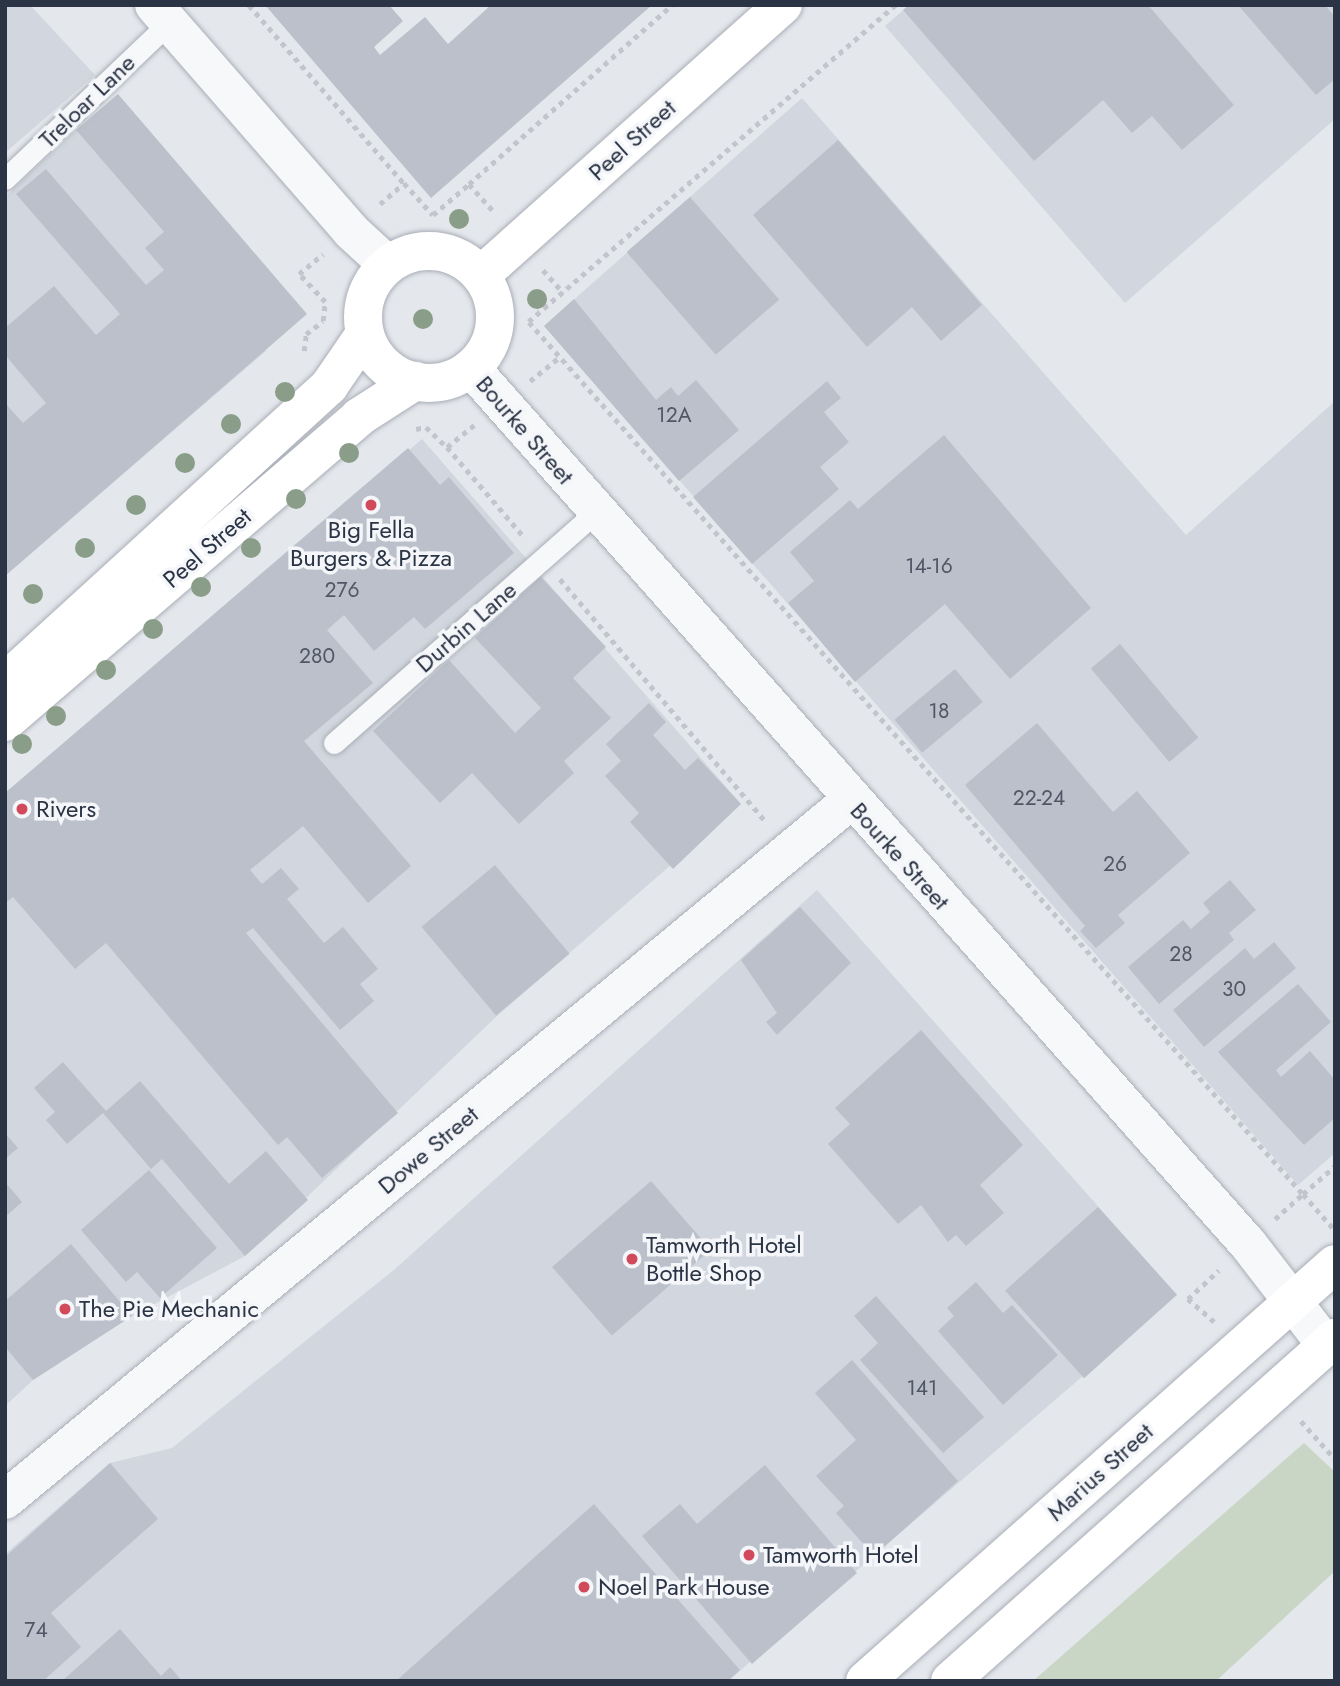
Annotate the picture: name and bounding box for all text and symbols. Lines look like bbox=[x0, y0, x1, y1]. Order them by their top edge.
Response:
street label: Treloar Lane bbox=[33, 48, 141, 154]
street label: Peel Street bbox=[583, 93, 681, 187]
street label: Bourke Street bbox=[470, 370, 580, 490]
house number: 12A bbox=[656, 402, 692, 428]
marker: Big Fella Burgers & Pizza bbox=[363, 497, 379, 513]
street label: Peel Street bbox=[157, 502, 257, 594]
place label: Big Fella Burgers & Pizza bbox=[290, 516, 452, 572]
house number: 14-16 bbox=[905, 553, 953, 579]
street label: Durbin Lane bbox=[410, 575, 522, 679]
house number: 276 bbox=[324, 577, 360, 603]
house number: 280 bbox=[299, 643, 335, 669]
house number: 18 bbox=[929, 698, 949, 724]
house number: 22-24 bbox=[1013, 785, 1065, 811]
place label: Rivers bbox=[36, 795, 96, 823]
street label: Bourke Street bbox=[844, 796, 956, 916]
marker: Rivers bbox=[14, 801, 30, 817]
house number: 26 bbox=[1103, 851, 1127, 877]
house number: 28 bbox=[1169, 941, 1193, 967]
house number: 30 bbox=[1222, 976, 1246, 1002]
street label: Dowe Street bbox=[372, 1100, 484, 1200]
place label: Tamworth Hotel Bottle Shop bbox=[646, 1231, 802, 1287]
marker: Tamworth Hotel Bottle Shop bbox=[624, 1251, 640, 1267]
place label: The Pie Mechanic bbox=[79, 1295, 259, 1323]
marker: The Pie Mechanic bbox=[57, 1301, 73, 1317]
house number: 141 bbox=[906, 1375, 938, 1401]
street label: Marius Street bbox=[1041, 1417, 1159, 1527]
place label: Tamworth Hotel bbox=[763, 1541, 919, 1569]
marker: Tamworth Hotel bbox=[741, 1547, 757, 1563]
place label: Noel Park House bbox=[598, 1573, 770, 1601]
marker: Noel Park House bbox=[576, 1579, 592, 1595]
house number: 74 bbox=[24, 1617, 48, 1643]

